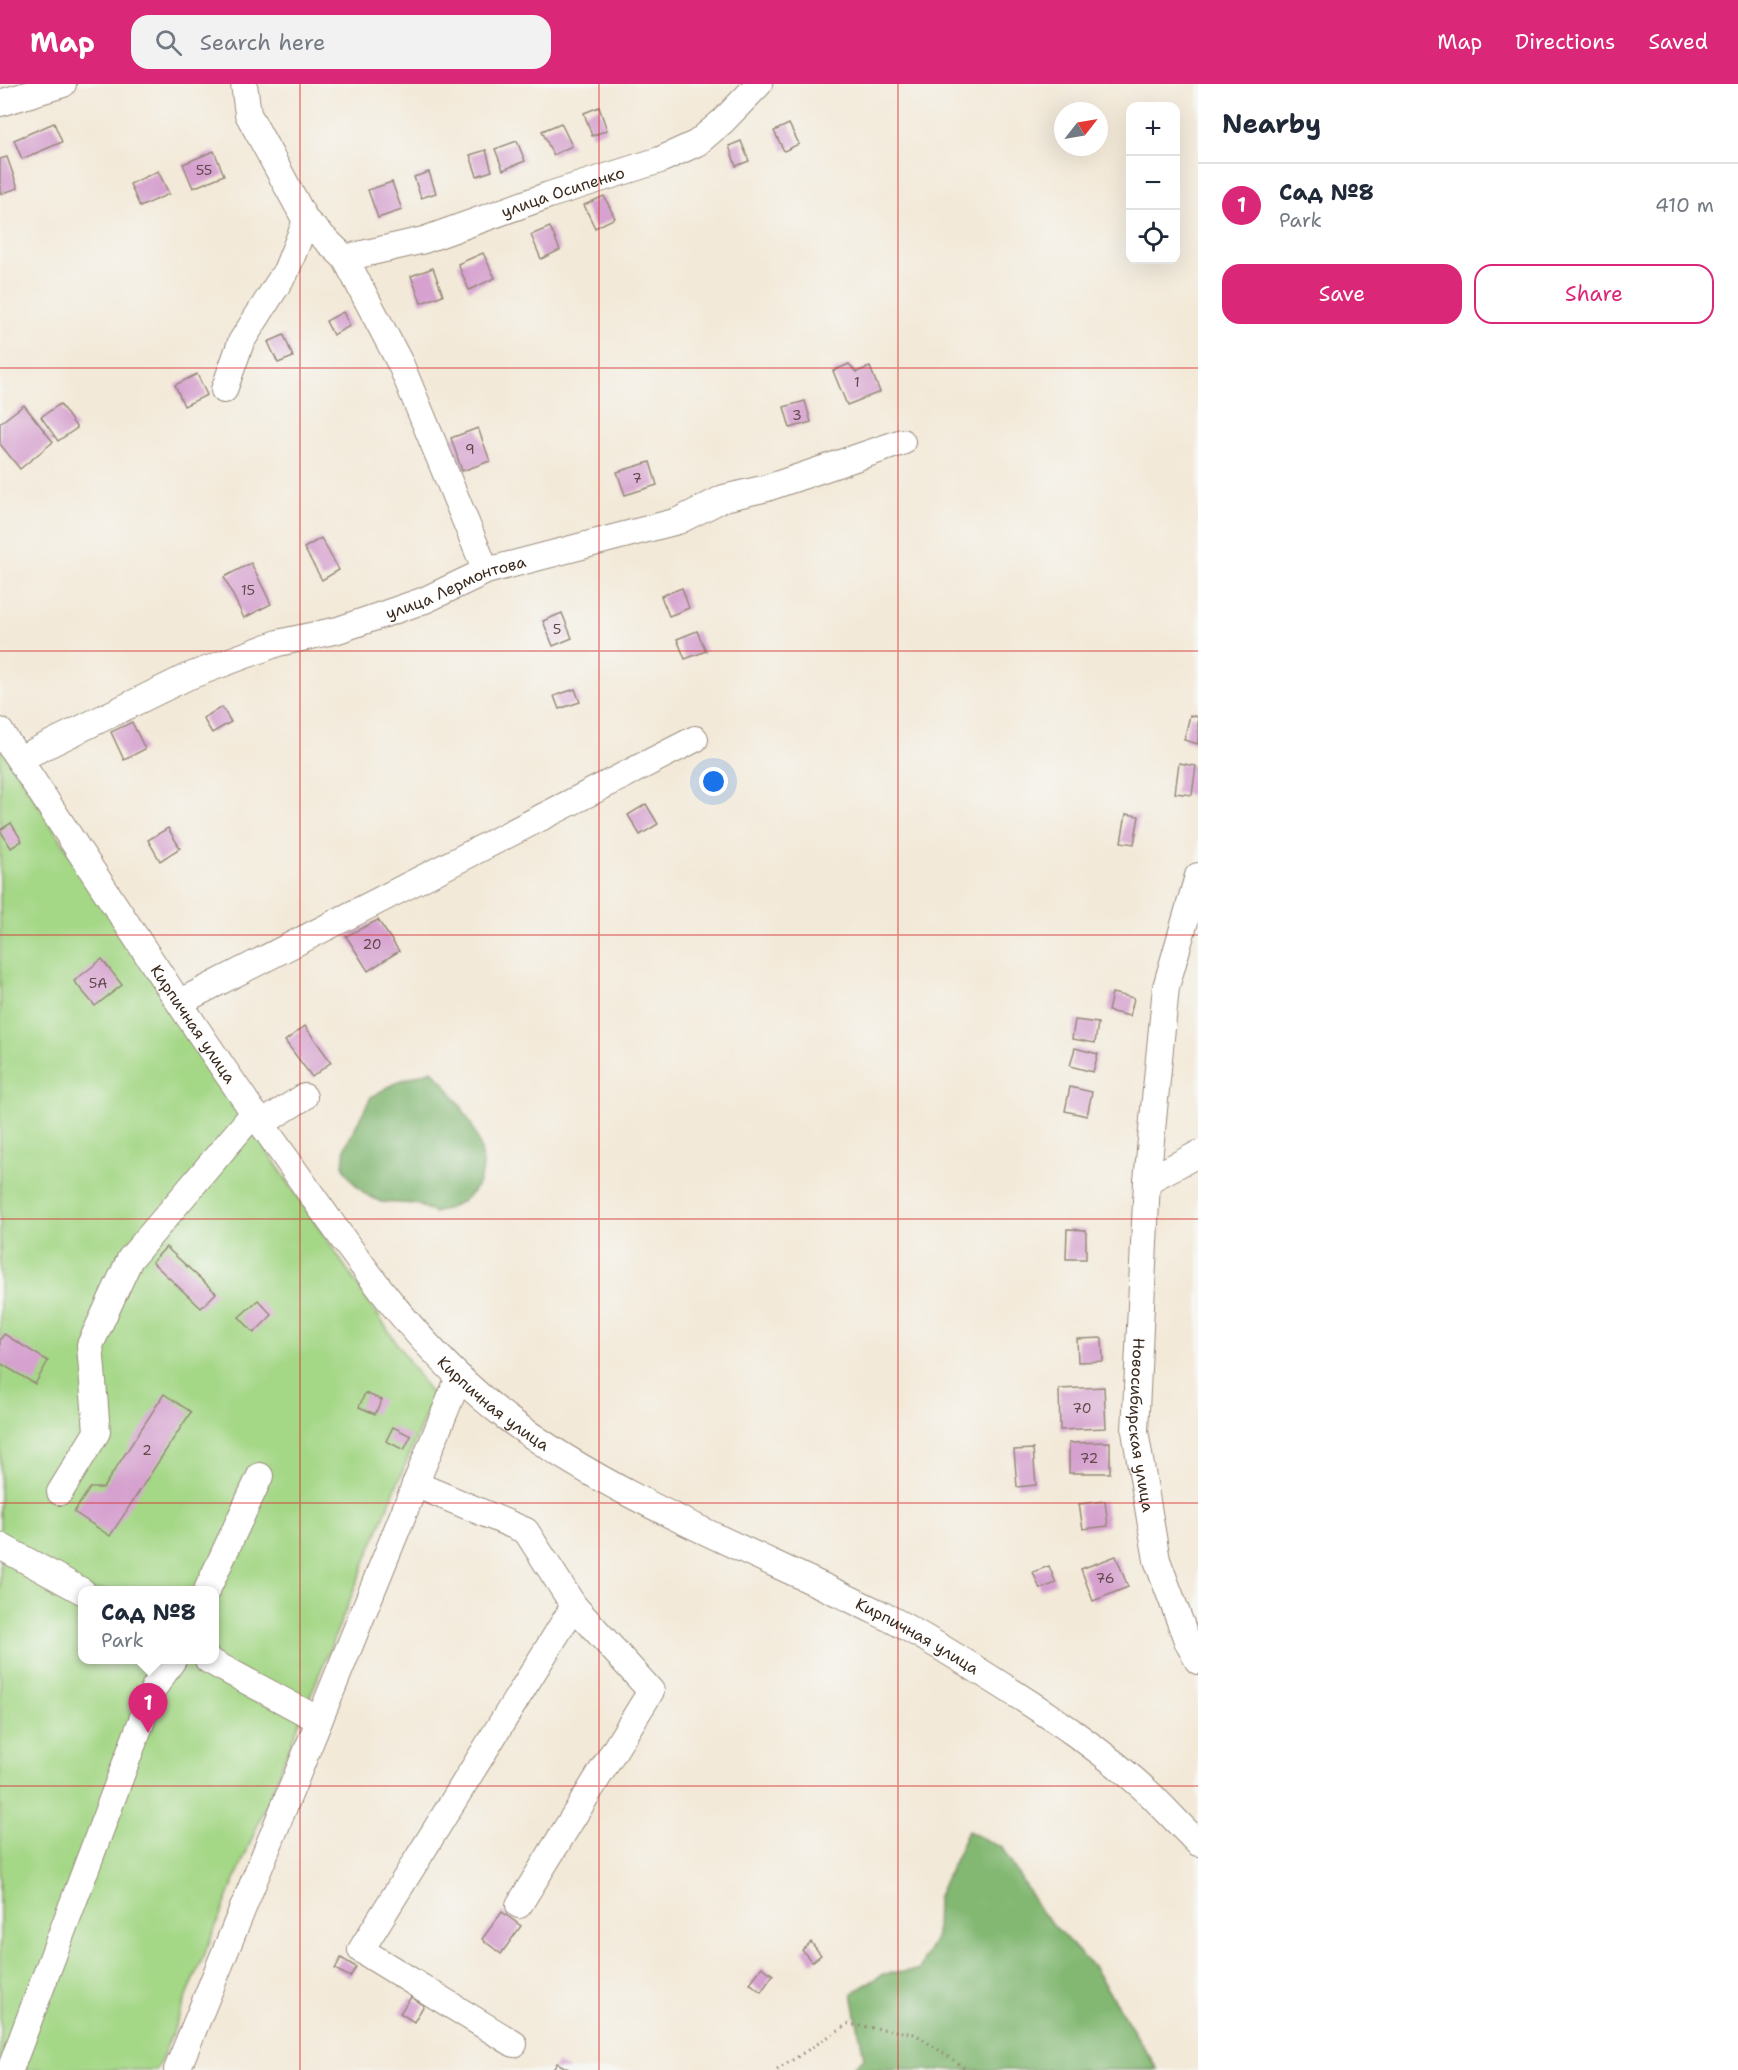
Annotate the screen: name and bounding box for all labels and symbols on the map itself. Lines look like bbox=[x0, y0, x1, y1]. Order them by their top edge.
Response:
north arrow bbox=[1054, 102, 1108, 156]
house number: 55 bbox=[196, 161, 212, 179]
street label: улица Осипенко bbox=[498, 161, 627, 222]
house number: 1 bbox=[854, 373, 860, 391]
house number: 3 bbox=[792, 406, 802, 424]
house number: 9 bbox=[465, 440, 475, 458]
house number: 7 bbox=[632, 469, 642, 487]
street label: улица Лермонтова bbox=[383, 551, 528, 623]
house number: 15 bbox=[241, 581, 255, 599]
house number: 5 bbox=[553, 620, 561, 638]
your location bbox=[699, 767, 728, 796]
house number: 20 bbox=[362, 935, 382, 953]
street label: Кирпичная улица bbox=[146, 960, 241, 1087]
house number: 5А bbox=[89, 974, 107, 992]
street label: Новосибирская улица bbox=[1124, 1337, 1159, 1514]
street label: Кирпичная улица bbox=[433, 1351, 554, 1455]
house number: 70 bbox=[1072, 1399, 1092, 1417]
house number: 2 bbox=[142, 1441, 152, 1459]
house number: 72 bbox=[1080, 1449, 1098, 1467]
house number: 76 bbox=[1095, 1569, 1115, 1587]
street label: Кирпичная улица bbox=[852, 1593, 983, 1679]
pin: 1 bbox=[128, 1684, 168, 1733]

